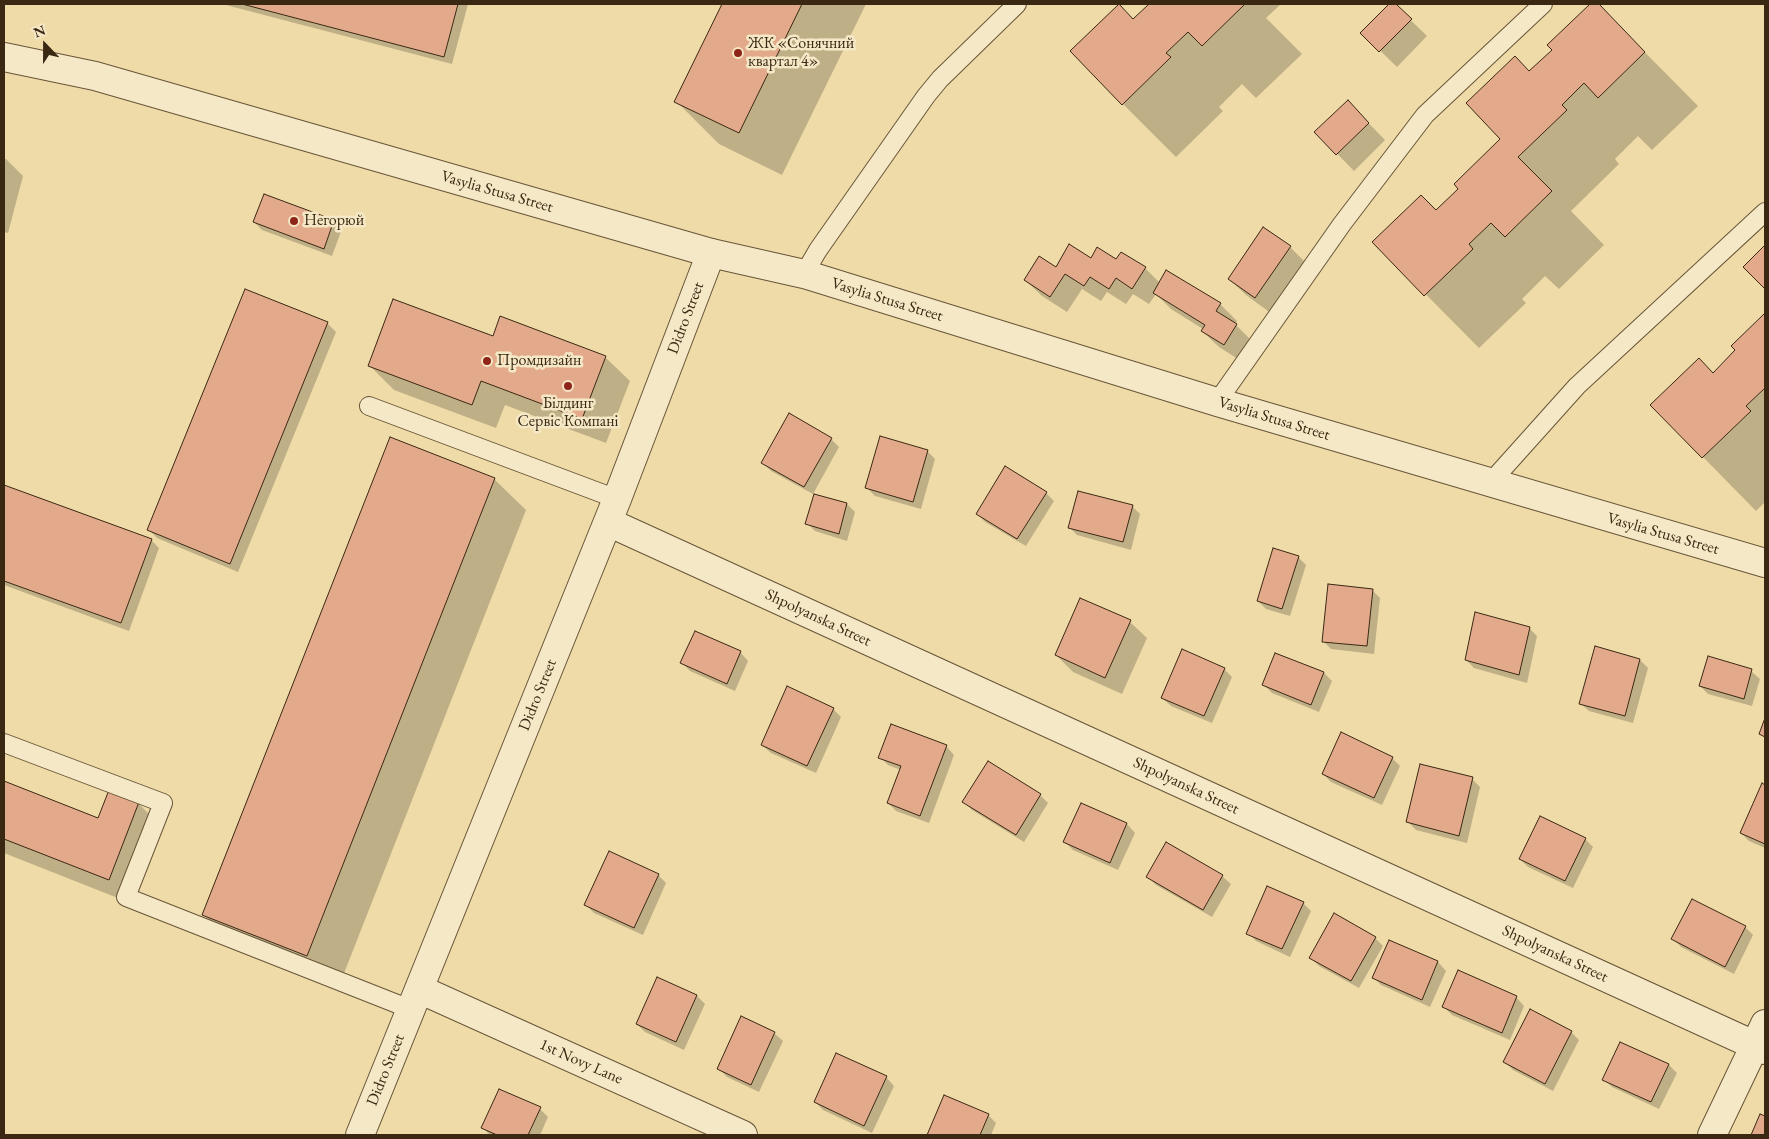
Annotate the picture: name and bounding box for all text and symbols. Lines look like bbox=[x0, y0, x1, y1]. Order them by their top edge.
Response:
north arrow bbox=[20, 20, 70, 70]
text: N bbox=[31, 21, 48, 42]
place label: ЖК «Сонячний квартал 4» bbox=[748, 34, 854, 72]
marker: ЖК «Сонячний квартал 4» bbox=[732, 47, 744, 59]
street label: Vasylia Stusa Street bbox=[439, 167, 555, 217]
place label: Негорюй bbox=[304, 211, 364, 231]
marker: Негорюй bbox=[288, 215, 300, 227]
street label: Vasylia Stusa Street bbox=[829, 274, 945, 326]
street label: Didro Street bbox=[663, 279, 709, 357]
place label: Промдизайн bbox=[497, 351, 581, 371]
marker: Промдизайн bbox=[481, 355, 493, 367]
marker: Білдинг Сервіс Компані bbox=[562, 380, 574, 392]
street label: Vasylia Stusa Street bbox=[1216, 393, 1332, 445]
place label: Білдинг Сервіс Компані bbox=[517, 394, 619, 432]
street label: Vasylia Stusa Street bbox=[1605, 509, 1721, 559]
street label: Shpolyanska Street bbox=[762, 585, 874, 651]
street label: Didro Street bbox=[515, 656, 561, 734]
street label: Shpolyanska Street bbox=[1130, 753, 1242, 819]
street label: Shpolyanska Street bbox=[1499, 921, 1611, 987]
street label: Didro Street bbox=[363, 1031, 409, 1109]
street label: 1st Novy Lane bbox=[536, 1035, 626, 1089]

